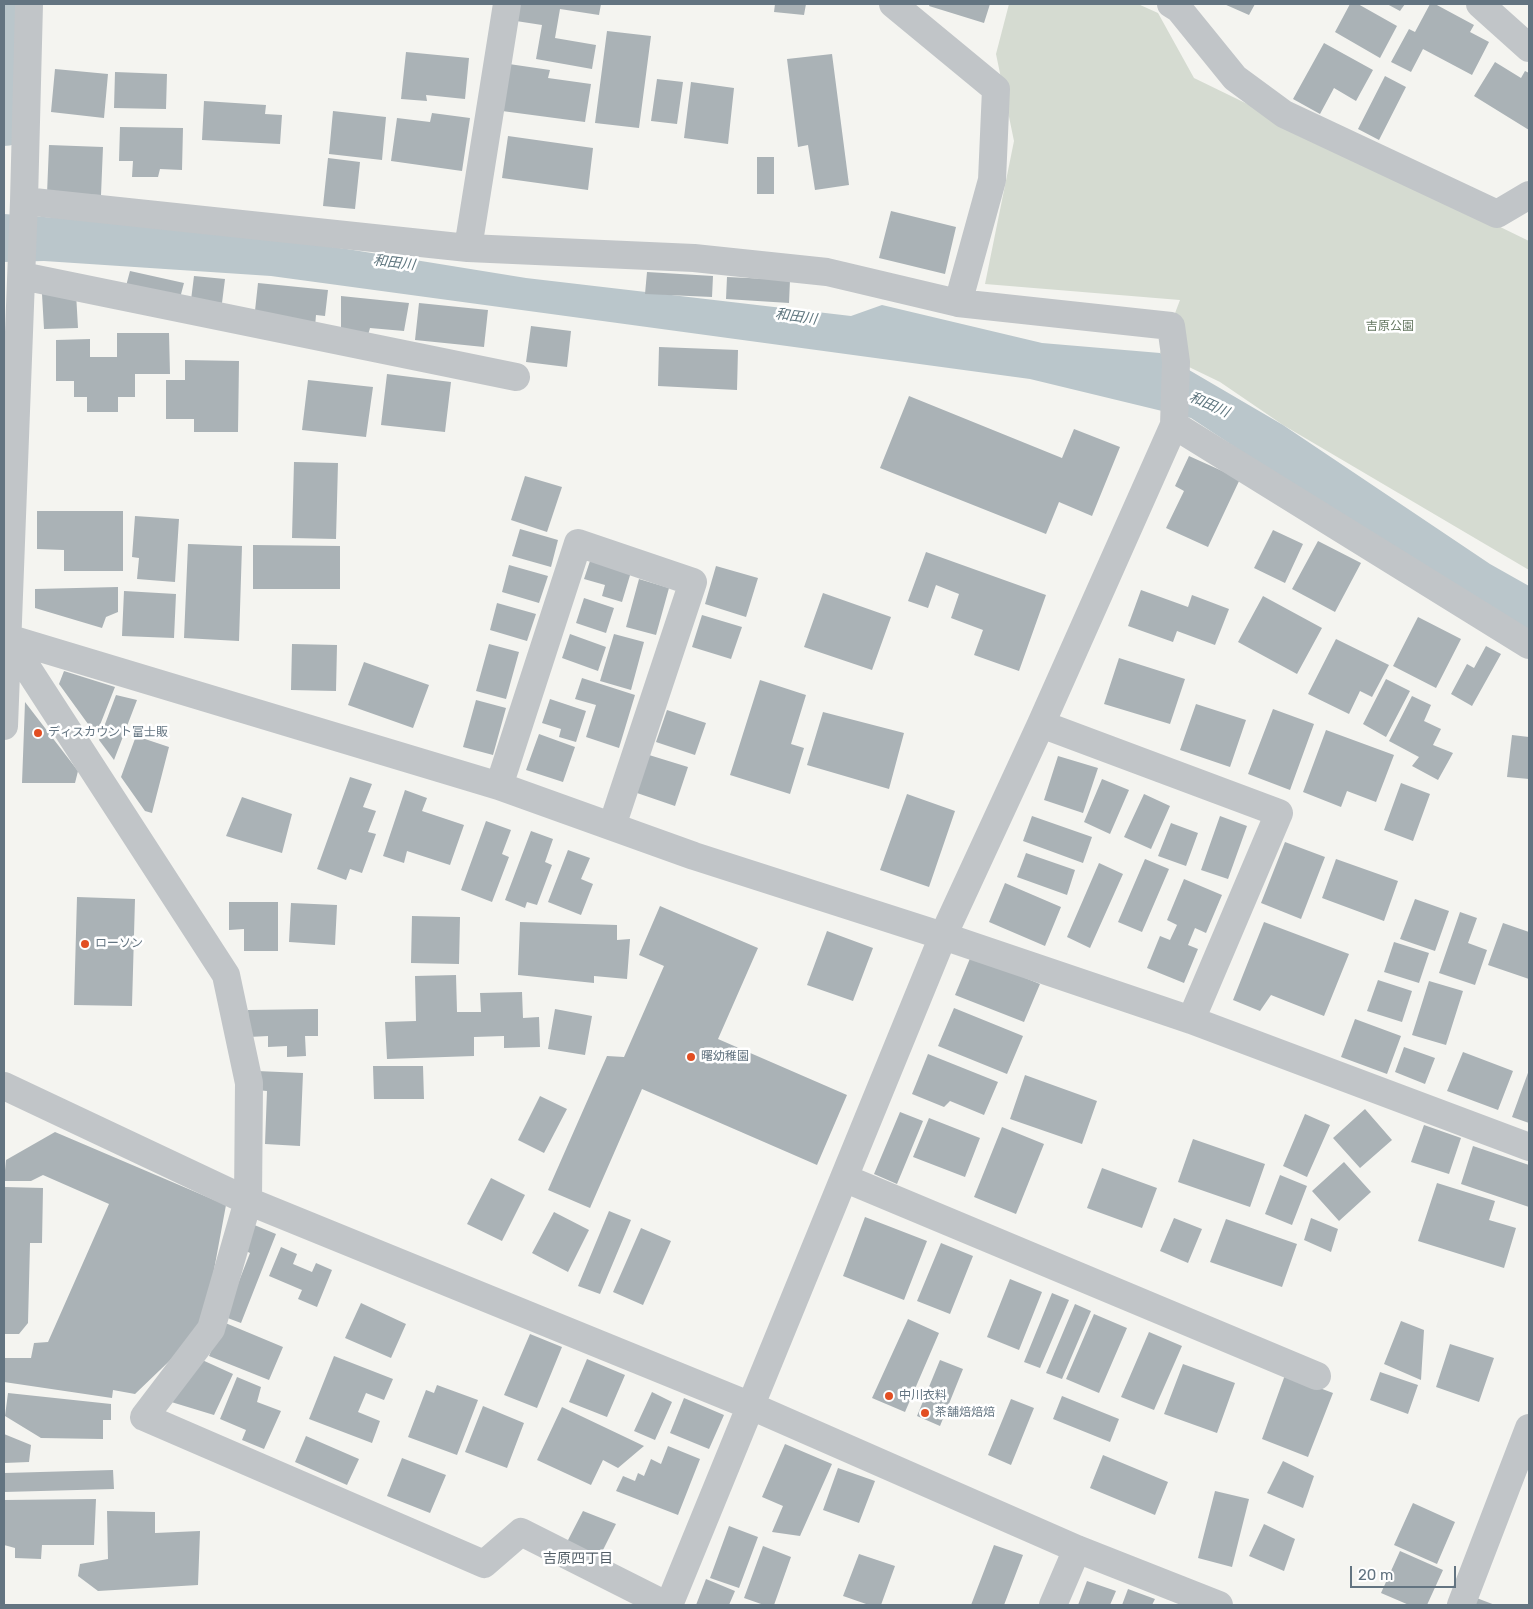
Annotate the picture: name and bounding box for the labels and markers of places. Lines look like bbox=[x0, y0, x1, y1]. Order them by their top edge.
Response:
place label: ディスカウント富士販 bbox=[48, 726, 168, 740]
marker: ディスカウント富士販 bbox=[32, 727, 44, 739]
place label: ローソン bbox=[95, 937, 143, 951]
marker: ローソン bbox=[79, 938, 91, 950]
place label: 曙幼稚園 bbox=[701, 1050, 749, 1064]
marker: 曙幼稚園 bbox=[685, 1051, 697, 1063]
place label: 中川衣料 bbox=[899, 1389, 947, 1403]
marker: 中川衣料 bbox=[883, 1390, 895, 1402]
place label: 茶舗焙焙焙 bbox=[935, 1406, 995, 1420]
marker: 茶舗焙焙焙 bbox=[919, 1407, 931, 1419]

